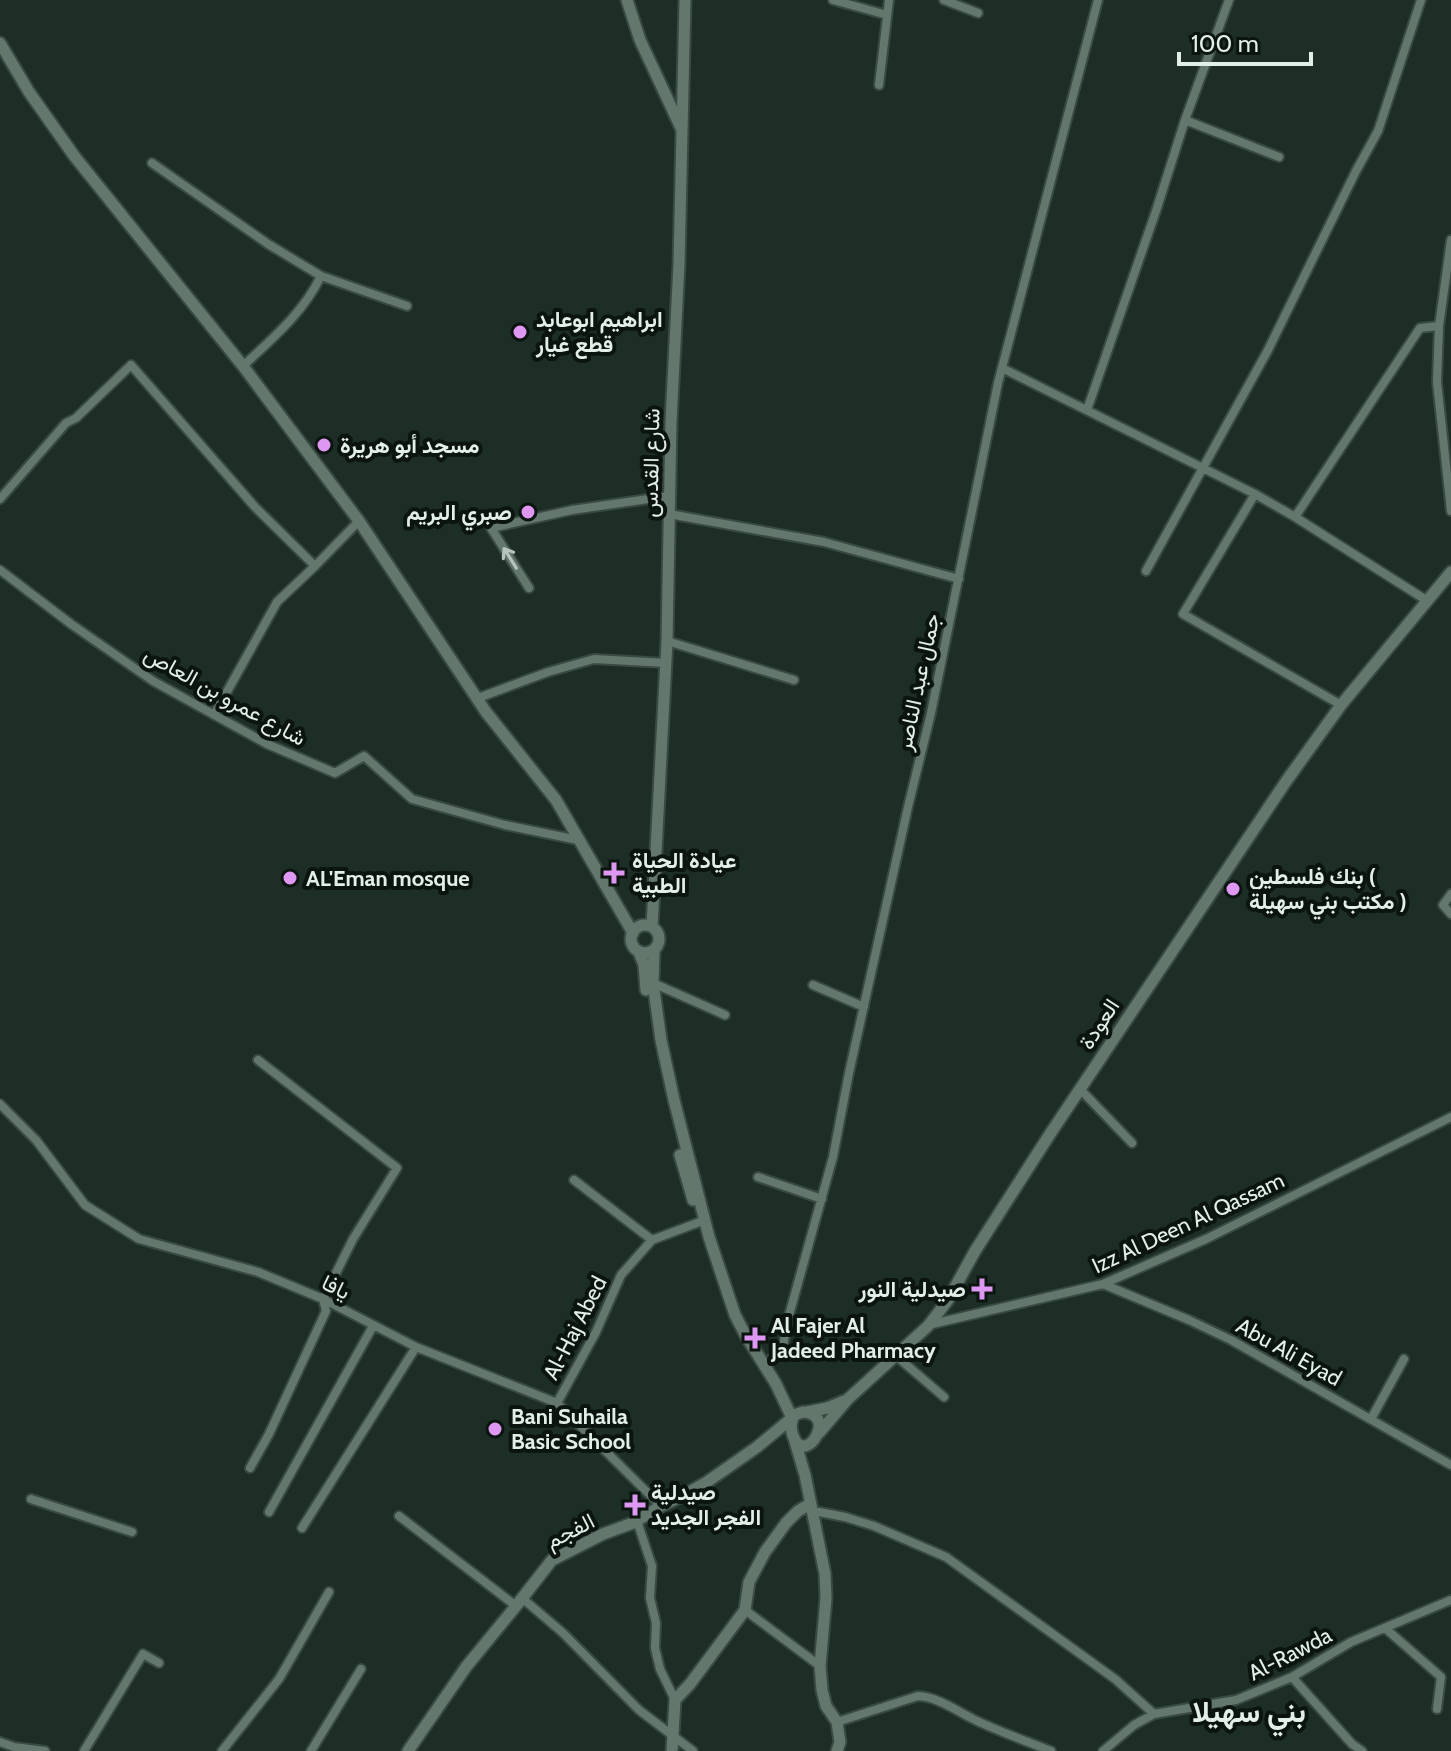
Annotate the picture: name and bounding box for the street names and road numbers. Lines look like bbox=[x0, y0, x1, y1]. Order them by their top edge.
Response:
street label: شارع القدس bbox=[637, 408, 666, 518]
street label: جمال عبد الناصر bbox=[890, 611, 946, 754]
street label: شارع عمرو بن العاص bbox=[139, 640, 311, 752]
street label: العودة bbox=[1073, 994, 1125, 1054]
street label: Izz Al Deen Al Qassam bbox=[1088, 1167, 1288, 1279]
street label: يافا bbox=[317, 1269, 355, 1305]
street label: Al-Haj Abed bbox=[537, 1272, 613, 1384]
street label: Abu Ali Eyad bbox=[1232, 1312, 1346, 1392]
street label: الفجم bbox=[541, 1507, 599, 1556]
street label: Al-Rawda bbox=[1244, 1621, 1337, 1686]

